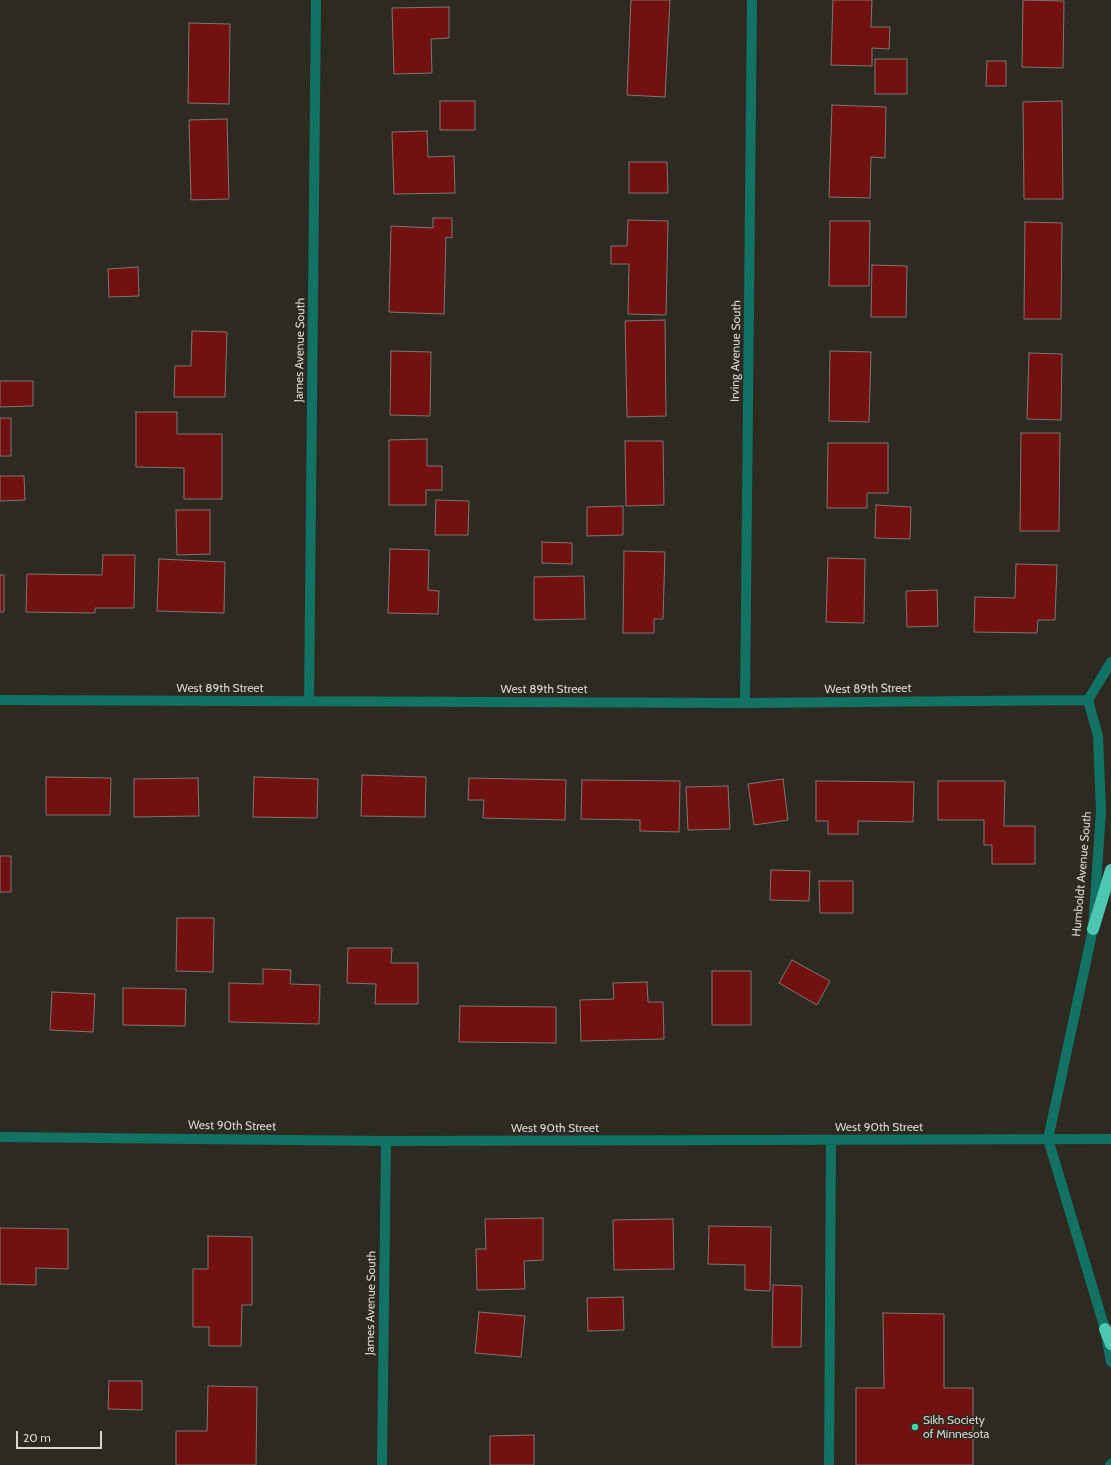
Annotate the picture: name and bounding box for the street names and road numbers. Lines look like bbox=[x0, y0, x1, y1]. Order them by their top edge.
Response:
street label: James Avenue South bbox=[292, 298, 308, 402]
street label: Irving Avenue South bbox=[728, 300, 744, 402]
street label: West 89th Street bbox=[177, 681, 263, 695]
street label: West 89th Street bbox=[824, 681, 912, 697]
street label: West 89th Street bbox=[501, 682, 587, 696]
street label: Humboldt Avenue South bbox=[1069, 811, 1095, 937]
street label: West 90th Street bbox=[188, 1118, 276, 1134]
street label: West 90th Street bbox=[835, 1120, 923, 1134]
street label: West 90th Street bbox=[511, 1121, 599, 1135]
street label: James Avenue South bbox=[363, 1251, 379, 1355]

